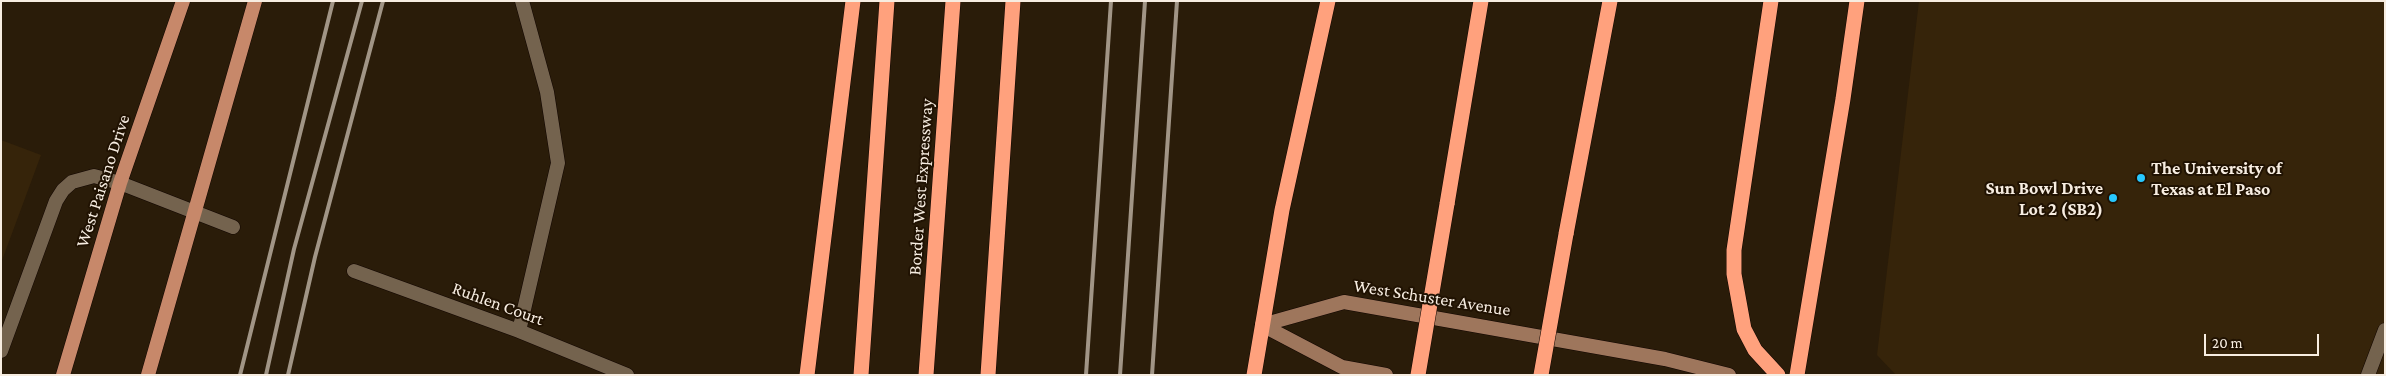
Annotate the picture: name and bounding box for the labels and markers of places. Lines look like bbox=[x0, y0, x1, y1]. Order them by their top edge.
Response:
place label: The University of Texas at El Paso bbox=[2151, 157, 2282, 200]
marker: The University of Texas at El Paso bbox=[2135, 172, 2147, 184]
place label: Sun Bowl Drive Lot 2 (SB2) bbox=[1985, 177, 2103, 220]
marker: Sun Bowl Drive Lot 2 (SB2) bbox=[2107, 192, 2119, 204]

